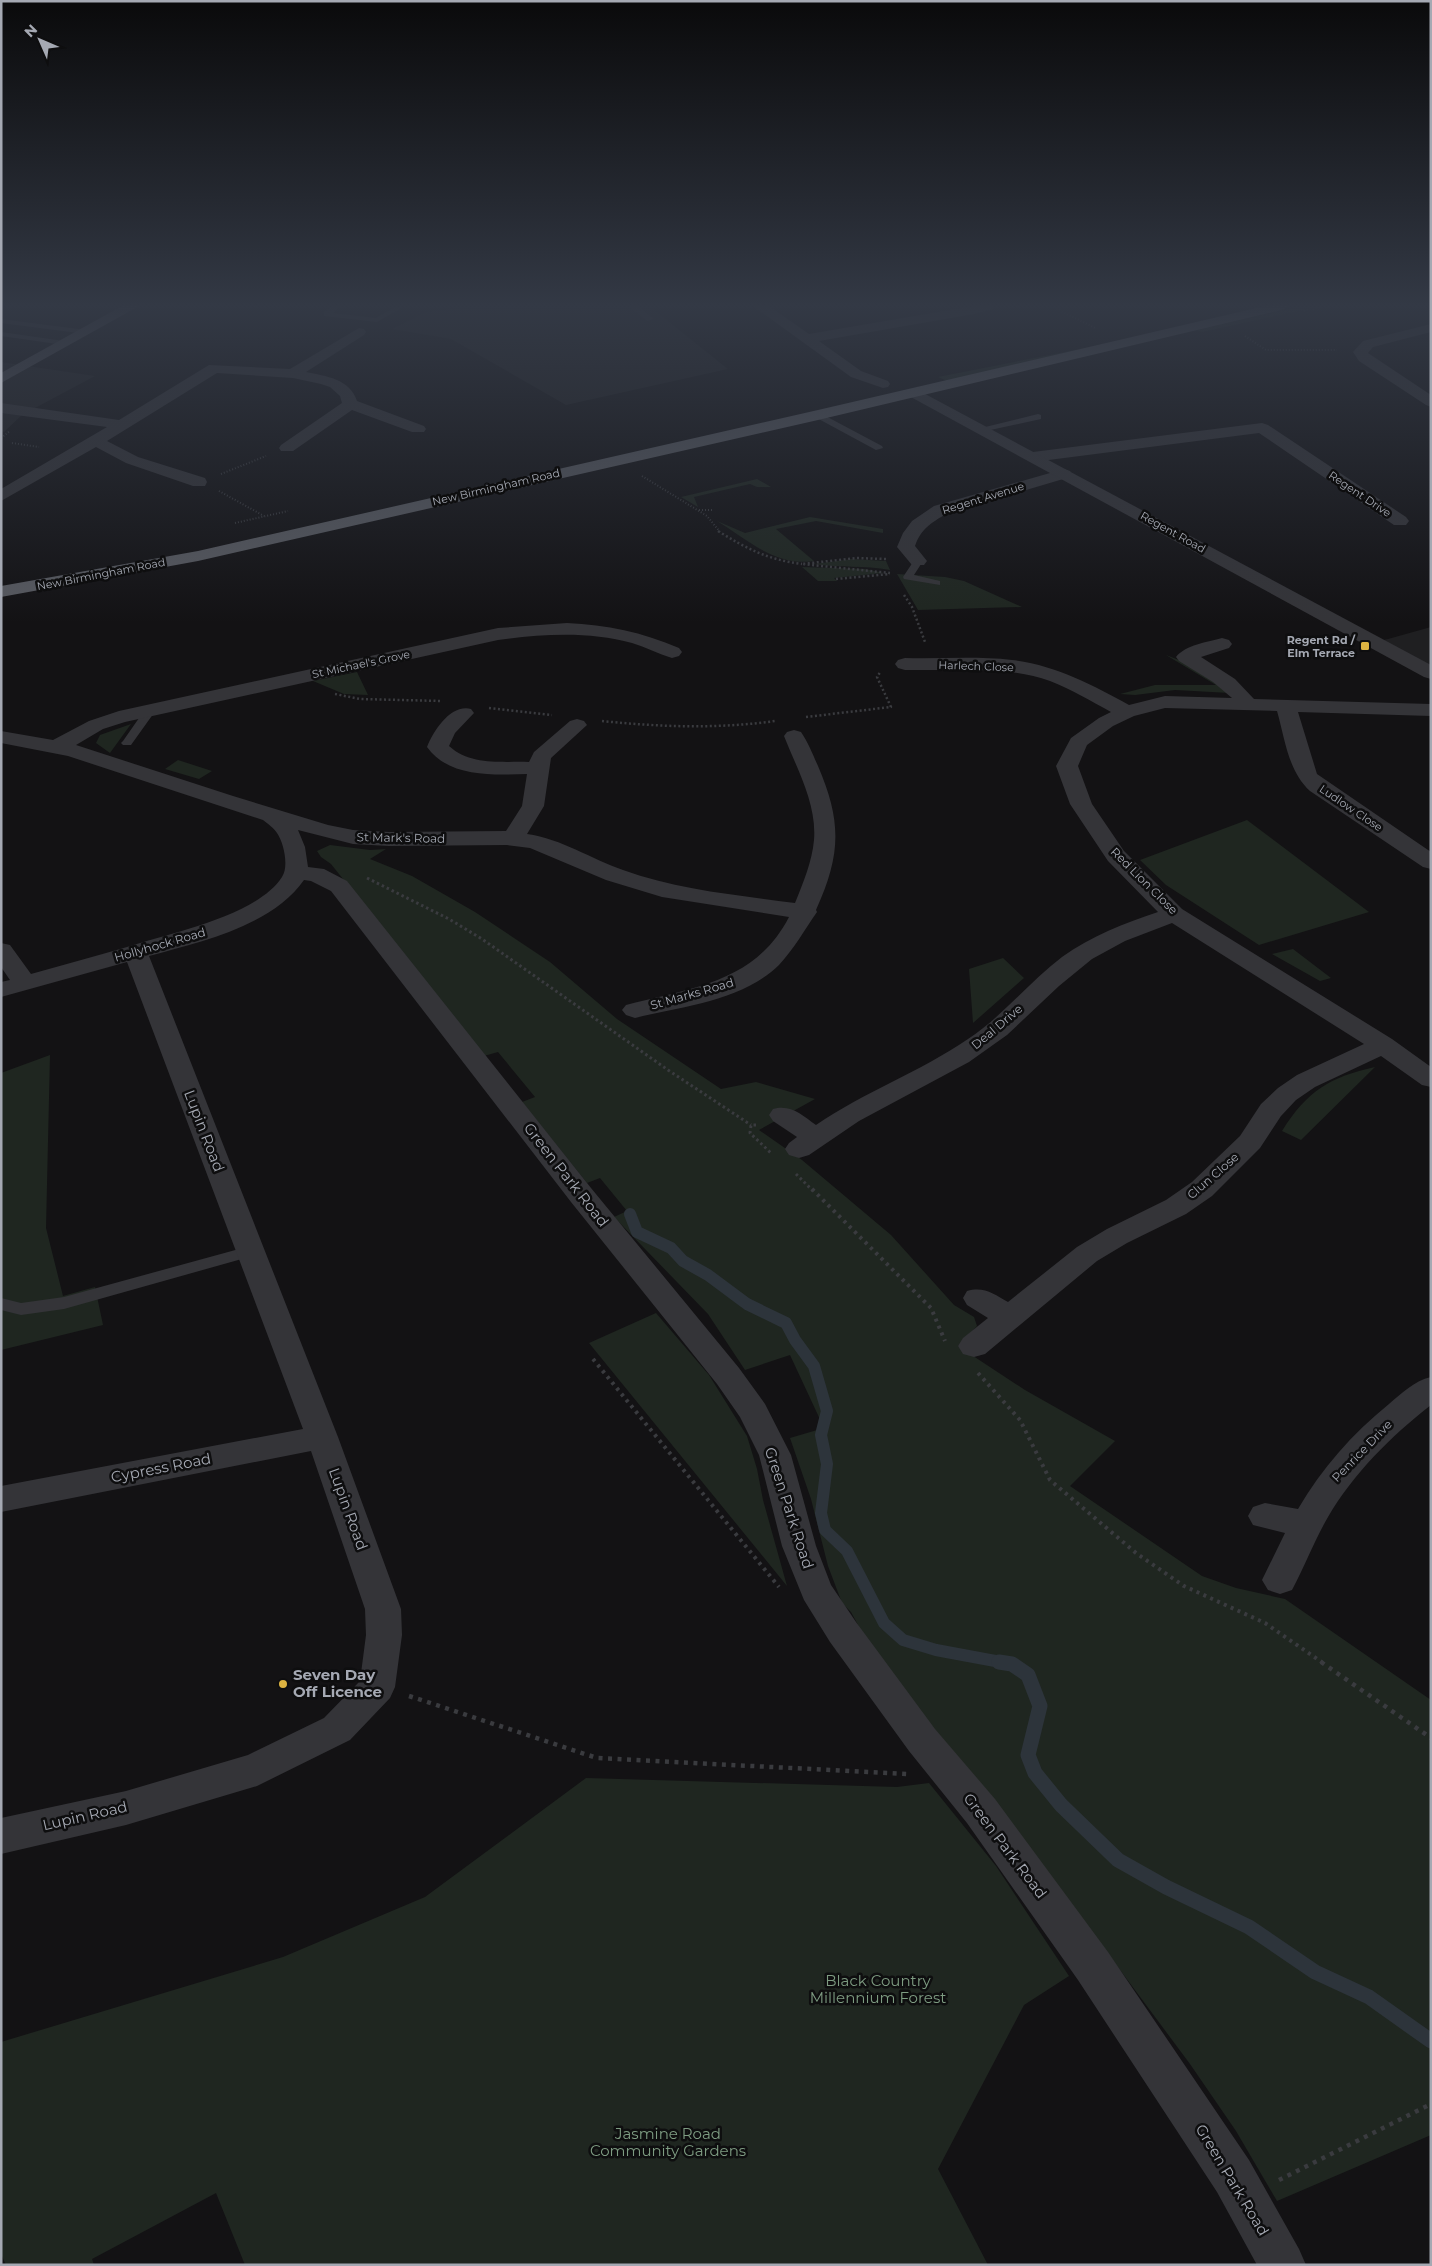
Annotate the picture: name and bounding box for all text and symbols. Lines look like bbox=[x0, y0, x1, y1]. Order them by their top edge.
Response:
north arrow bbox=[15, 15, 65, 65]
text: N bbox=[20, 20, 41, 41]
street label: New Birmingham Road bbox=[431, 466, 561, 508]
street label: Regent Drive bbox=[1326, 468, 1394, 520]
street label: Regent Avenue bbox=[940, 479, 1026, 517]
street label: Regent Road bbox=[1138, 508, 1208, 556]
street label: New Birmingham Road bbox=[36, 555, 166, 593]
place label: Regent Rd / Elm Terrace bbox=[1287, 633, 1356, 660]
marker: Regent Rd / Elm Terrace bbox=[1359, 640, 1371, 652]
street label: St Michael's Grove bbox=[311, 647, 412, 681]
street label: Harlech Close bbox=[938, 658, 1014, 674]
street label: Ludlow Close bbox=[1317, 782, 1386, 834]
street label: St Mark's Road bbox=[357, 829, 445, 846]
street label: Red Lion Close bbox=[1108, 844, 1181, 917]
street label: Hollyhock Road bbox=[113, 924, 207, 965]
street label: St Marks Road bbox=[648, 974, 735, 1013]
street label: Deal Drive bbox=[968, 1001, 1025, 1052]
street label: Lupin Road bbox=[180, 1087, 229, 1175]
street label: Green Park Road bbox=[520, 1119, 613, 1231]
street label: Clun Close bbox=[1184, 1149, 1242, 1202]
street label: Penrice Drive bbox=[1328, 1417, 1395, 1485]
street label: Green Park Road bbox=[761, 1445, 818, 1571]
street label: Cypress Road bbox=[109, 1448, 213, 1487]
street label: Lupin Road bbox=[325, 1465, 372, 1553]
place label: Seven Day Off Licence bbox=[293, 1665, 382, 1701]
marker: Seven Day Off Licence bbox=[277, 1678, 289, 1690]
street label: Green Park Road bbox=[960, 1789, 1051, 1902]
street label: Lupin Road bbox=[41, 1797, 129, 1834]
park label: Black Country Millennium Forest bbox=[810, 1971, 946, 2007]
street label: Green Park Road bbox=[1192, 2120, 1273, 2239]
park label: Jasmine Road Community Gardens bbox=[590, 2124, 746, 2160]

